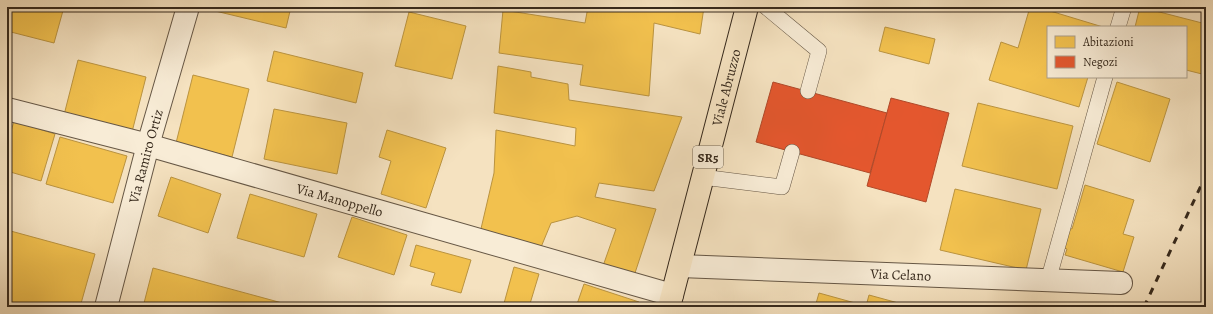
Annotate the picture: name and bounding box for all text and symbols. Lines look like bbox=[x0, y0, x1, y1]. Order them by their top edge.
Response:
legend bbox=[1047, 26, 1187, 78]
text: Abitazioni bbox=[1082, 34, 1134, 50]
street label: Viale Abruzzo bbox=[707, 47, 745, 129]
text: Negozi bbox=[1083, 54, 1118, 70]
street label: Via Ramiro Ortiz bbox=[124, 107, 167, 206]
road number: SR5 bbox=[693, 146, 723, 168]
street label: Via Manoppello bbox=[293, 178, 385, 221]
street label: Via Celano bbox=[869, 264, 932, 285]

